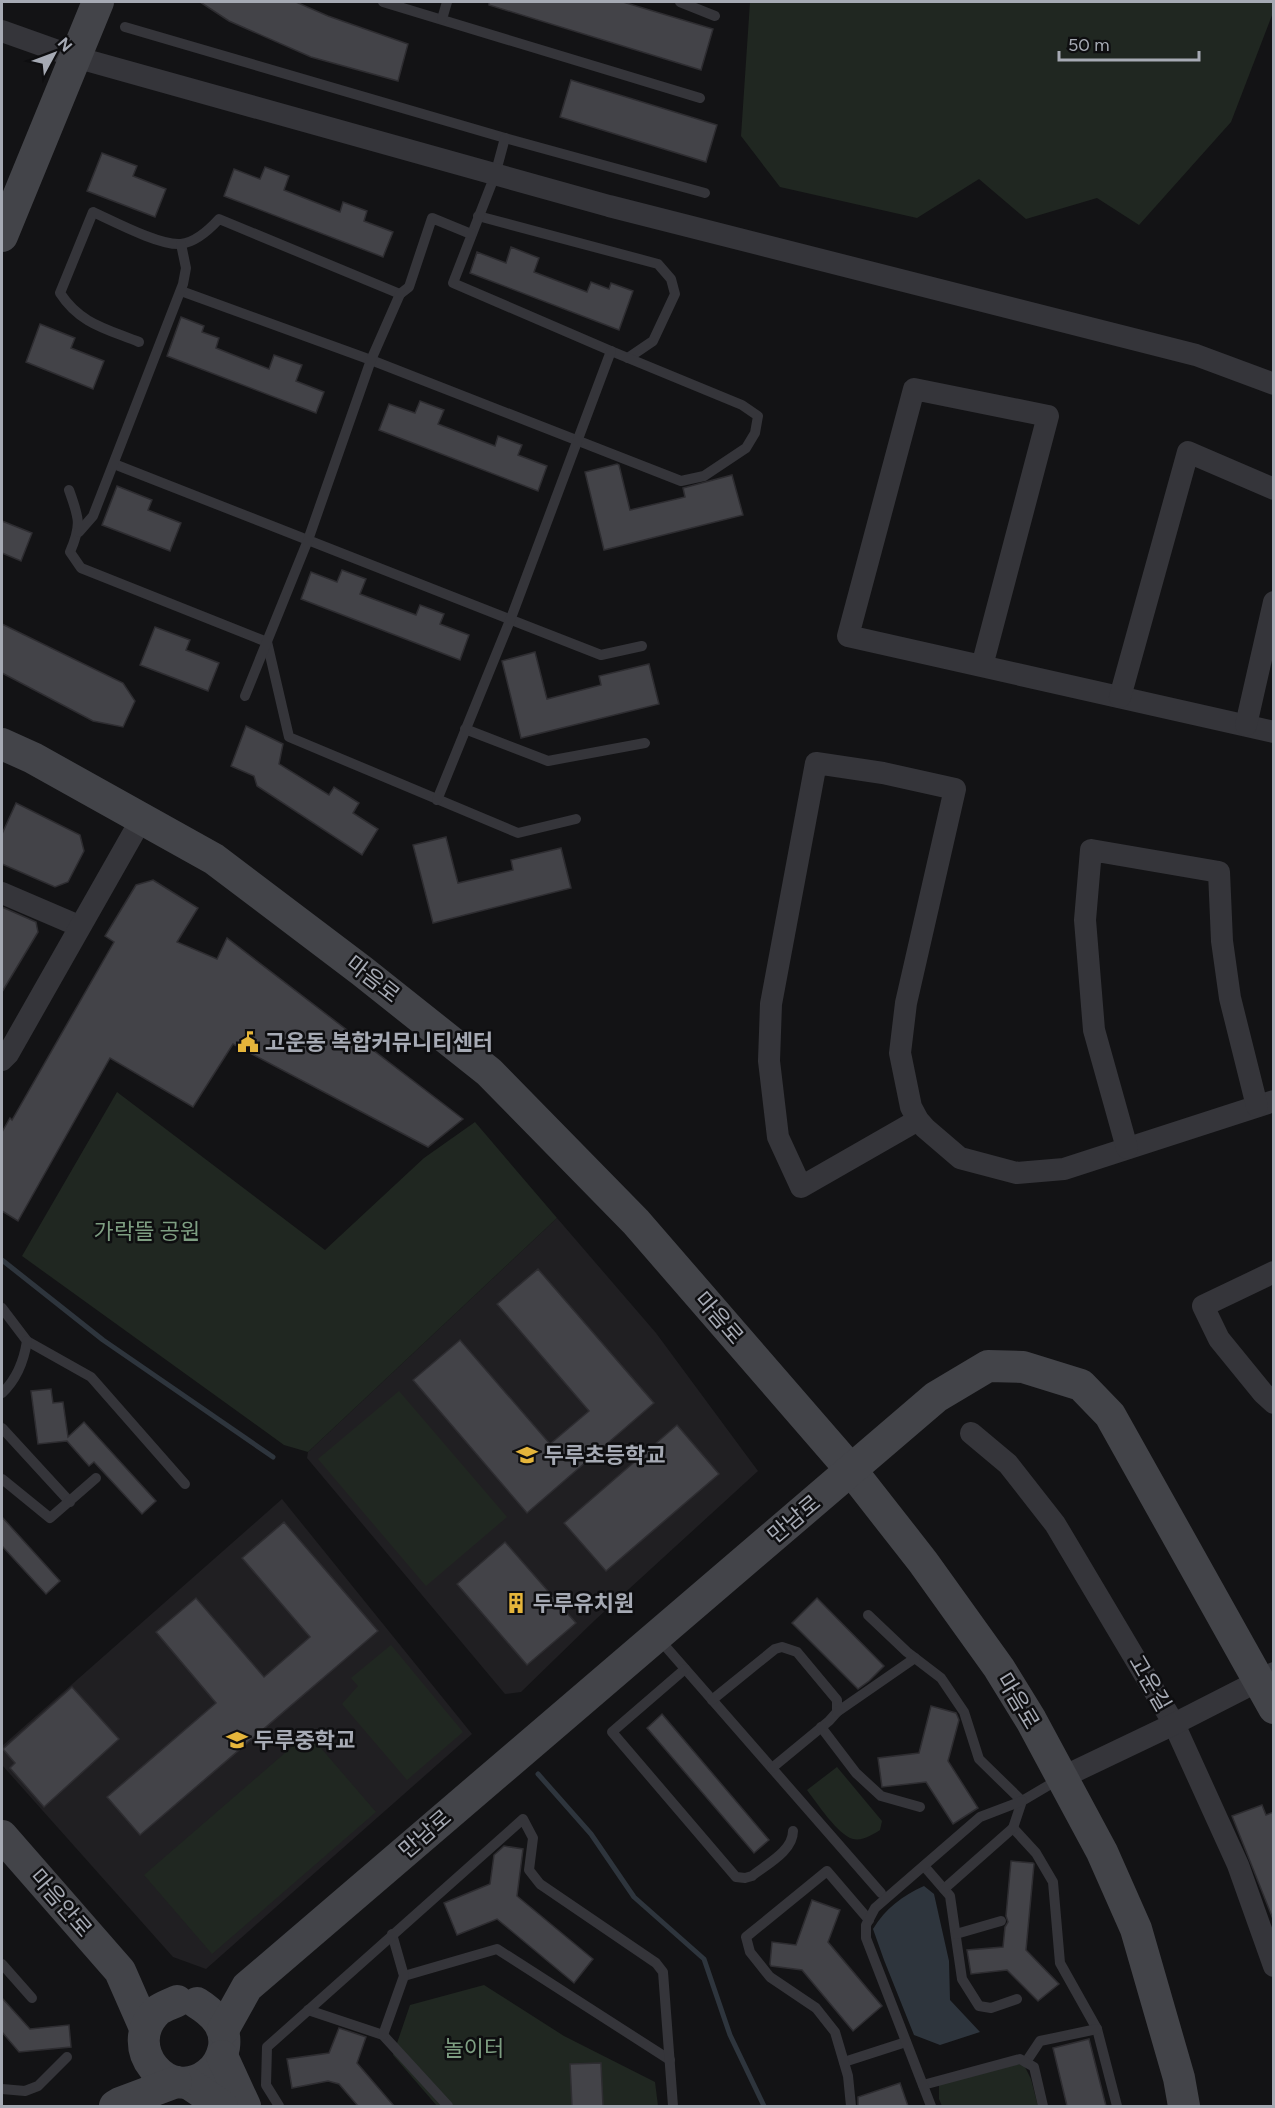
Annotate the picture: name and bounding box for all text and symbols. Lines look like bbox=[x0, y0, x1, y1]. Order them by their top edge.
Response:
north arrow bbox=[24, 24, 84, 84]
scale bar bbox=[1059, 24, 1198, 62]
text: N bbox=[54, 34, 76, 55]
text: 50 m bbox=[1068, 34, 1110, 56]
street label: 마음로 bbox=[341, 950, 405, 1008]
place label: 고운동 복합커뮤니티센터 bbox=[265, 1029, 493, 1056]
public building icon: 고운동 복합커뮤니티센터 bbox=[236, 1030, 260, 1054]
park label: 가락뜰 공원 bbox=[94, 1218, 200, 1245]
street label: 마음로 bbox=[689, 1286, 749, 1350]
place label: 두루초등학교 bbox=[544, 1442, 665, 1469]
school or university icon: 두루초등학교 bbox=[515, 1443, 539, 1467]
street label: 만남로 bbox=[762, 1489, 826, 1549]
place label: 두루유치원 bbox=[533, 1590, 634, 1617]
building icon: 두루유치원 bbox=[504, 1591, 528, 1615]
street label: 고운길 bbox=[1123, 1650, 1177, 1716]
street label: 마음로 bbox=[991, 1668, 1045, 1734]
place label: 두루중학교 bbox=[254, 1727, 355, 1754]
school or university icon: 두루중학교 bbox=[225, 1728, 249, 1752]
street label: 만남로 bbox=[393, 1804, 457, 1864]
street label: 마음안로 bbox=[24, 1864, 98, 1942]
park label: 놀이터 bbox=[444, 2035, 504, 2062]

